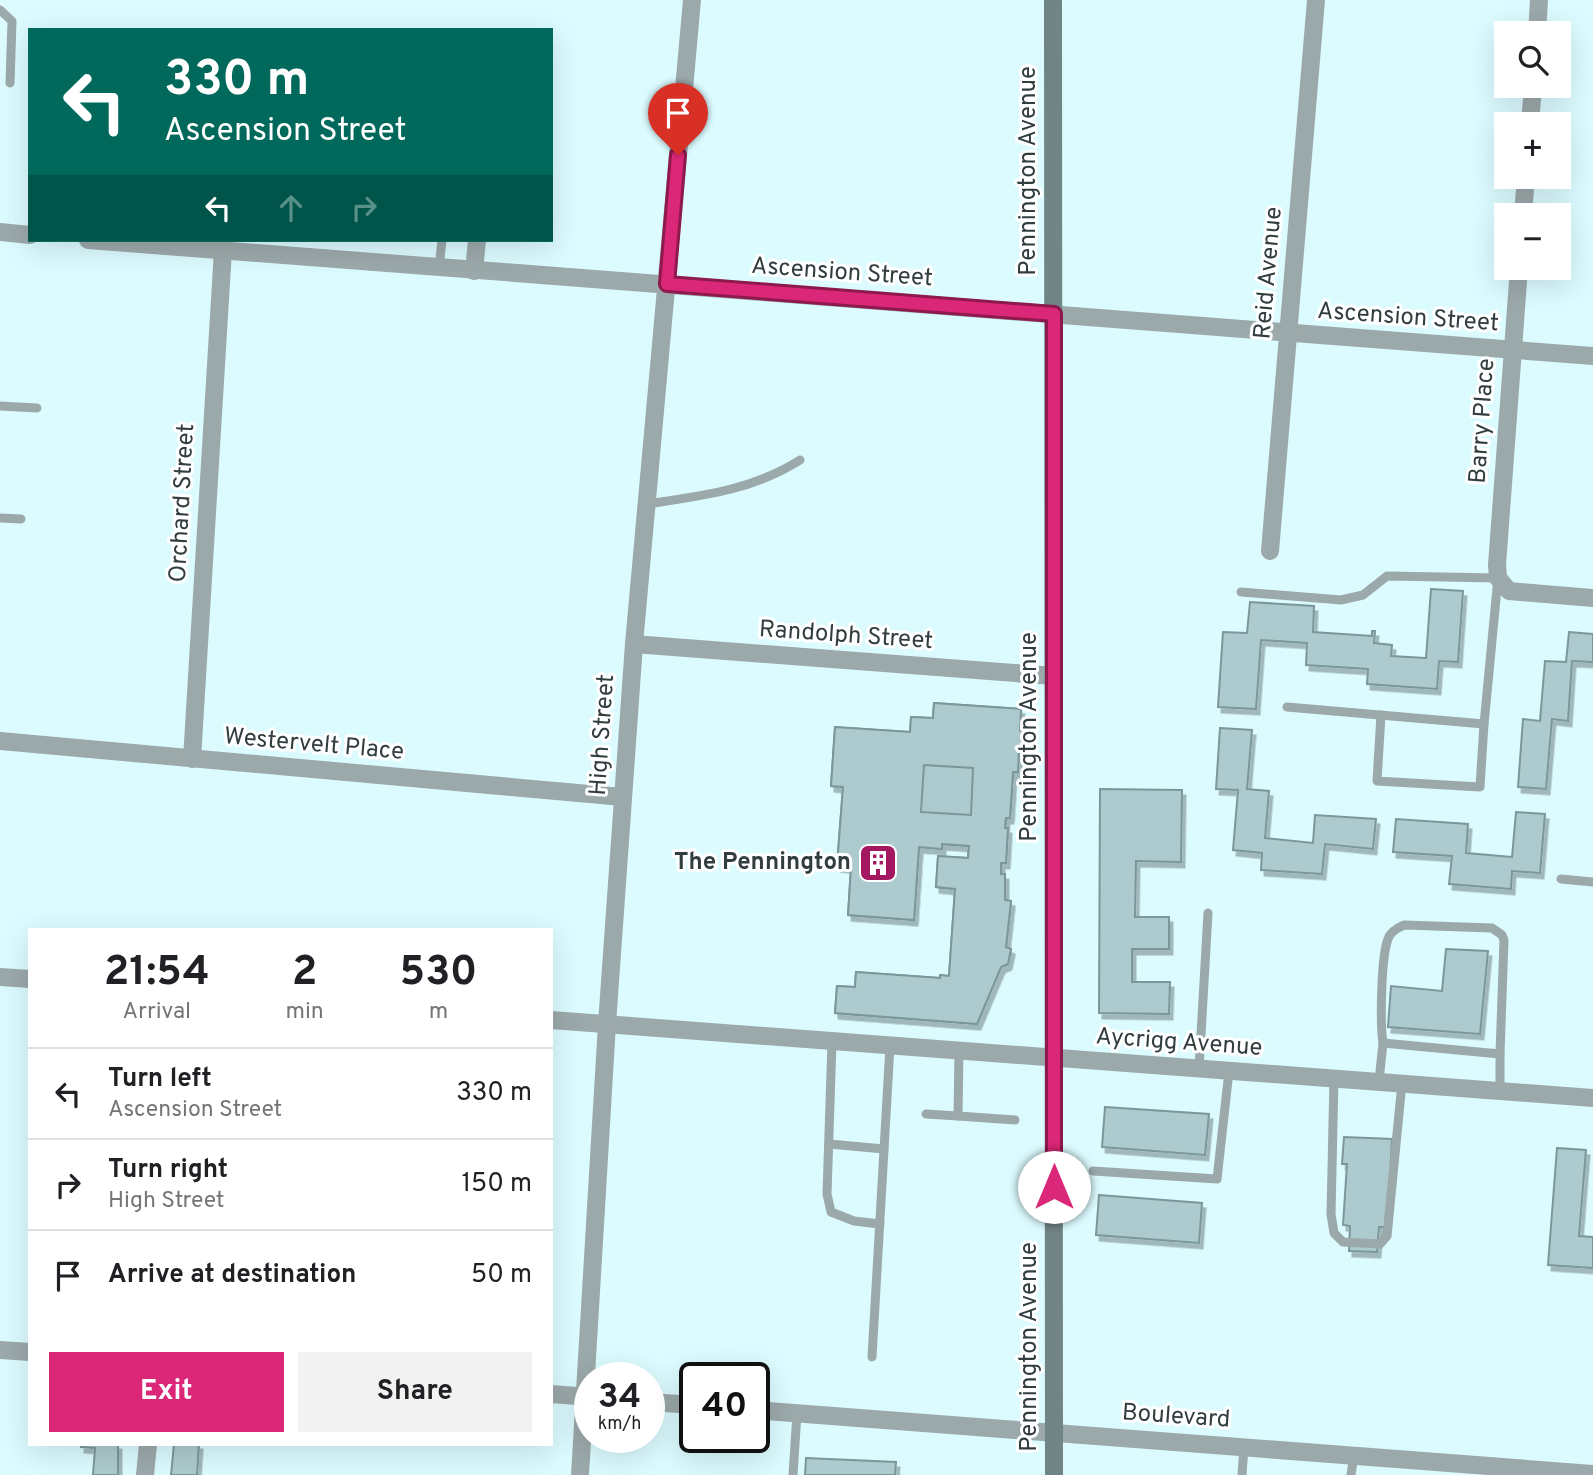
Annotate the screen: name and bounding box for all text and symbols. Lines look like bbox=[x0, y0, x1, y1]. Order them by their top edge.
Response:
map controls bbox=[1494, 21, 1571, 280]
button: search bbox=[1494, 21, 1571, 98]
text: 330 m bbox=[164, 51, 309, 113]
icon: left bbox=[49, 56, 140, 147]
street label: Pennington Avenue bbox=[1014, 66, 1044, 276]
pin bbox=[648, 83, 708, 155]
icon: arrive bbox=[659, 94, 697, 132]
text: Ascension Street bbox=[164, 112, 407, 152]
button: + bbox=[1494, 112, 1571, 189]
icon: left bbox=[199, 189, 237, 227]
icon: ahead bbox=[272, 189, 310, 227]
icon: right bbox=[345, 189, 383, 227]
button: − bbox=[1494, 203, 1571, 280]
street label: Reid Avenue bbox=[1248, 206, 1290, 340]
street label: Ascension Street bbox=[750, 252, 934, 294]
street label: Ascension Street bbox=[1316, 297, 1500, 339]
street label: Barry Place bbox=[1464, 357, 1502, 485]
street label: Orchard Street bbox=[164, 423, 202, 583]
street label: Randolph Street bbox=[758, 615, 934, 657]
street label: Pennington Avenue bbox=[1015, 632, 1045, 842]
street label: High Street bbox=[584, 673, 622, 797]
street label: Westervelt Place bbox=[223, 722, 405, 768]
building icon: The Pennington bbox=[857, 842, 899, 884]
place label: The Pennington bbox=[674, 848, 851, 878]
text: 21:54 bbox=[104, 947, 210, 1000]
text: 2 bbox=[292, 947, 318, 1000]
text: 530 bbox=[399, 947, 477, 1000]
text: Arrival bbox=[122, 998, 191, 1027]
text: min bbox=[286, 998, 324, 1027]
text: m bbox=[429, 998, 448, 1027]
street label: Aycrigg Avenue bbox=[1095, 1022, 1263, 1064]
text: Turn left bbox=[108, 1063, 212, 1096]
icon: left bbox=[49, 1075, 87, 1113]
text: 330 m bbox=[456, 1077, 532, 1110]
text: Ascension Street bbox=[108, 1096, 282, 1125]
position arrow bbox=[1017, 1150, 1091, 1224]
text: Turn right bbox=[108, 1154, 228, 1187]
icon: right bbox=[49, 1166, 87, 1204]
text: 150 m bbox=[461, 1168, 532, 1201]
text: High Street bbox=[108, 1187, 225, 1216]
street label: Pennington Avenue bbox=[1015, 1242, 1045, 1452]
icon: arrive bbox=[49, 1257, 87, 1295]
text: Arrive at destination bbox=[108, 1259, 356, 1292]
text: 50 m bbox=[471, 1259, 532, 1292]
button: Exit bbox=[49, 1352, 284, 1432]
button: Share bbox=[298, 1352, 532, 1432]
speed limit sign: 40 bbox=[679, 1362, 770, 1453]
text: 34 bbox=[598, 1376, 641, 1420]
street label: Boulevard bbox=[1121, 1398, 1231, 1436]
text: km/h bbox=[598, 1413, 641, 1436]

